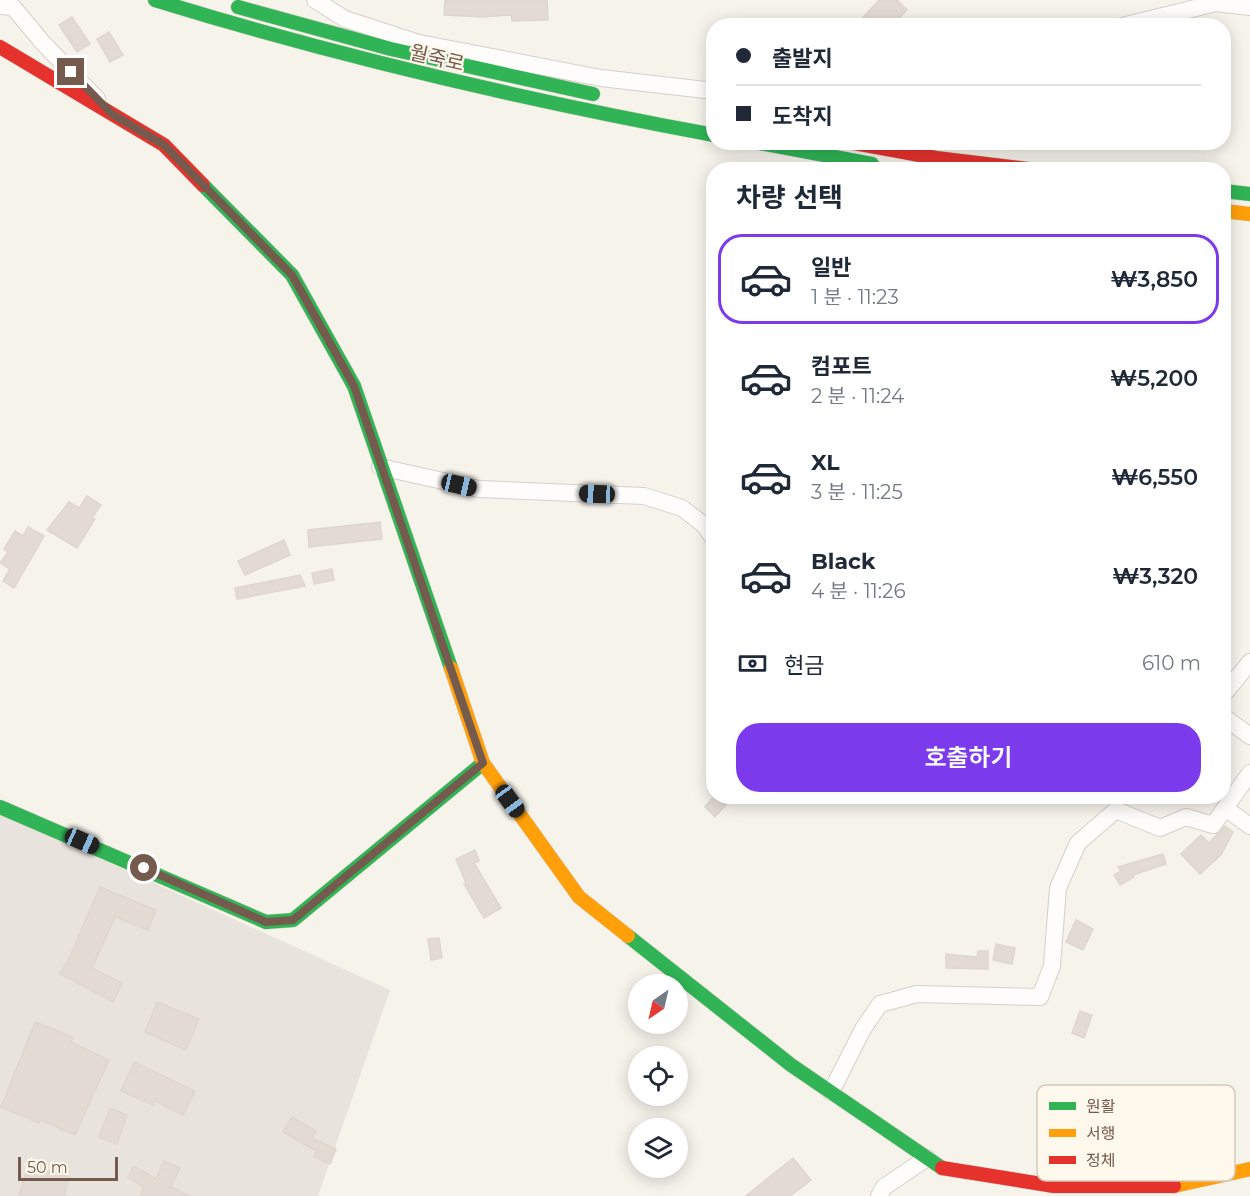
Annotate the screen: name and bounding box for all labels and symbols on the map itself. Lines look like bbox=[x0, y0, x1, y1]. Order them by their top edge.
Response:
street label: 월죽로 bbox=[407, 40, 467, 76]
route end bbox=[57, 58, 84, 85]
car bbox=[439, 472, 479, 498]
car bbox=[579, 484, 615, 504]
car bbox=[492, 781, 528, 821]
car bbox=[62, 825, 102, 857]
route start bbox=[130, 854, 157, 881]
north arrow bbox=[628, 974, 688, 1034]
legend bbox=[1037, 1085, 1235, 1181]
text: 원활 bbox=[1086, 1097, 1116, 1116]
text: 서행 bbox=[1086, 1124, 1115, 1143]
text: 정체 bbox=[1086, 1151, 1115, 1170]
scale bar bbox=[18, 1154, 118, 1182]

